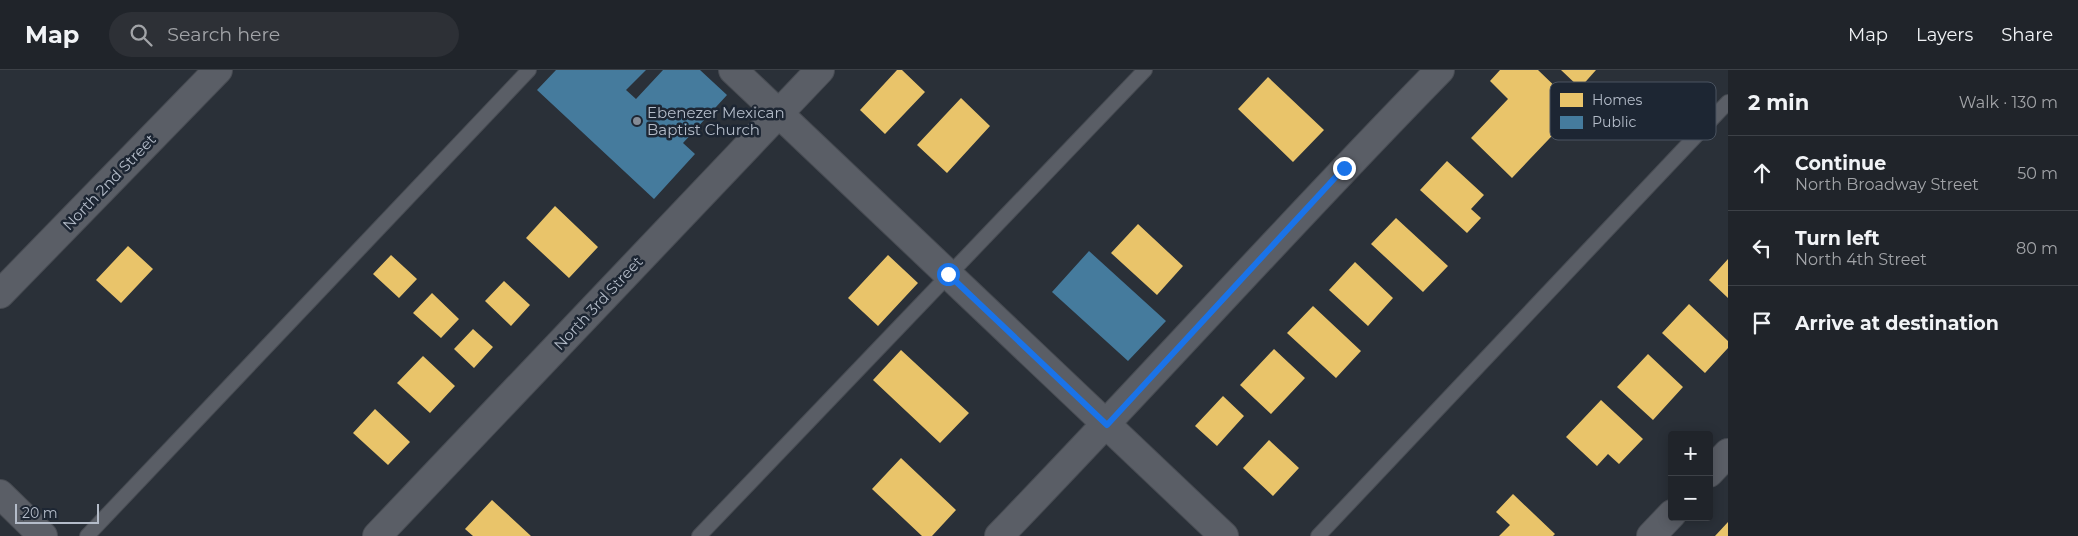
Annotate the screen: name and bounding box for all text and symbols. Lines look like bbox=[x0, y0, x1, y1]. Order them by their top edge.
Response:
search box bbox=[109, 12, 459, 57]
text: Map bbox=[25, 20, 79, 49]
icon: search bbox=[127, 21, 155, 49]
text: Search here bbox=[167, 23, 280, 46]
text: Map bbox=[1848, 24, 1888, 46]
text: Layers bbox=[1916, 24, 1973, 46]
text: Share bbox=[2001, 24, 2053, 46]
legend bbox=[1550, 82, 1716, 140]
text: 2 min bbox=[1748, 90, 1809, 115]
text: Homes bbox=[1592, 91, 1642, 109]
text: Walk · 130 m bbox=[1959, 93, 2058, 112]
place label: Ebenezer Mexican Baptist Church bbox=[647, 103, 785, 139]
text: Public bbox=[1592, 113, 1636, 131]
marker: Ebenezer Mexican Baptist Church bbox=[631, 115, 643, 127]
street label: North 2nd Street bbox=[58, 130, 160, 234]
text: Continue bbox=[1795, 152, 1886, 175]
route end bbox=[1333, 157, 1356, 180]
icon: ahead bbox=[1748, 159, 1776, 187]
text: 50 m bbox=[2017, 164, 2058, 183]
text: North Broadway Street bbox=[1795, 175, 1979, 194]
text: Turn left bbox=[1795, 227, 1880, 250]
icon: left bbox=[1748, 234, 1776, 262]
text: 80 m bbox=[2016, 239, 2058, 258]
text: North 4th Street bbox=[1795, 250, 1927, 269]
street label: North 3rd Street bbox=[550, 252, 646, 354]
route start bbox=[937, 263, 960, 286]
icon: arrive bbox=[1748, 309, 1776, 337]
text: Arrive at destination bbox=[1795, 312, 1999, 335]
map controls bbox=[1668, 431, 1713, 521]
button: + bbox=[1668, 431, 1713, 476]
button: − bbox=[1668, 476, 1713, 521]
scale bar bbox=[15, 501, 99, 524]
text: 20 m bbox=[22, 504, 58, 522]

